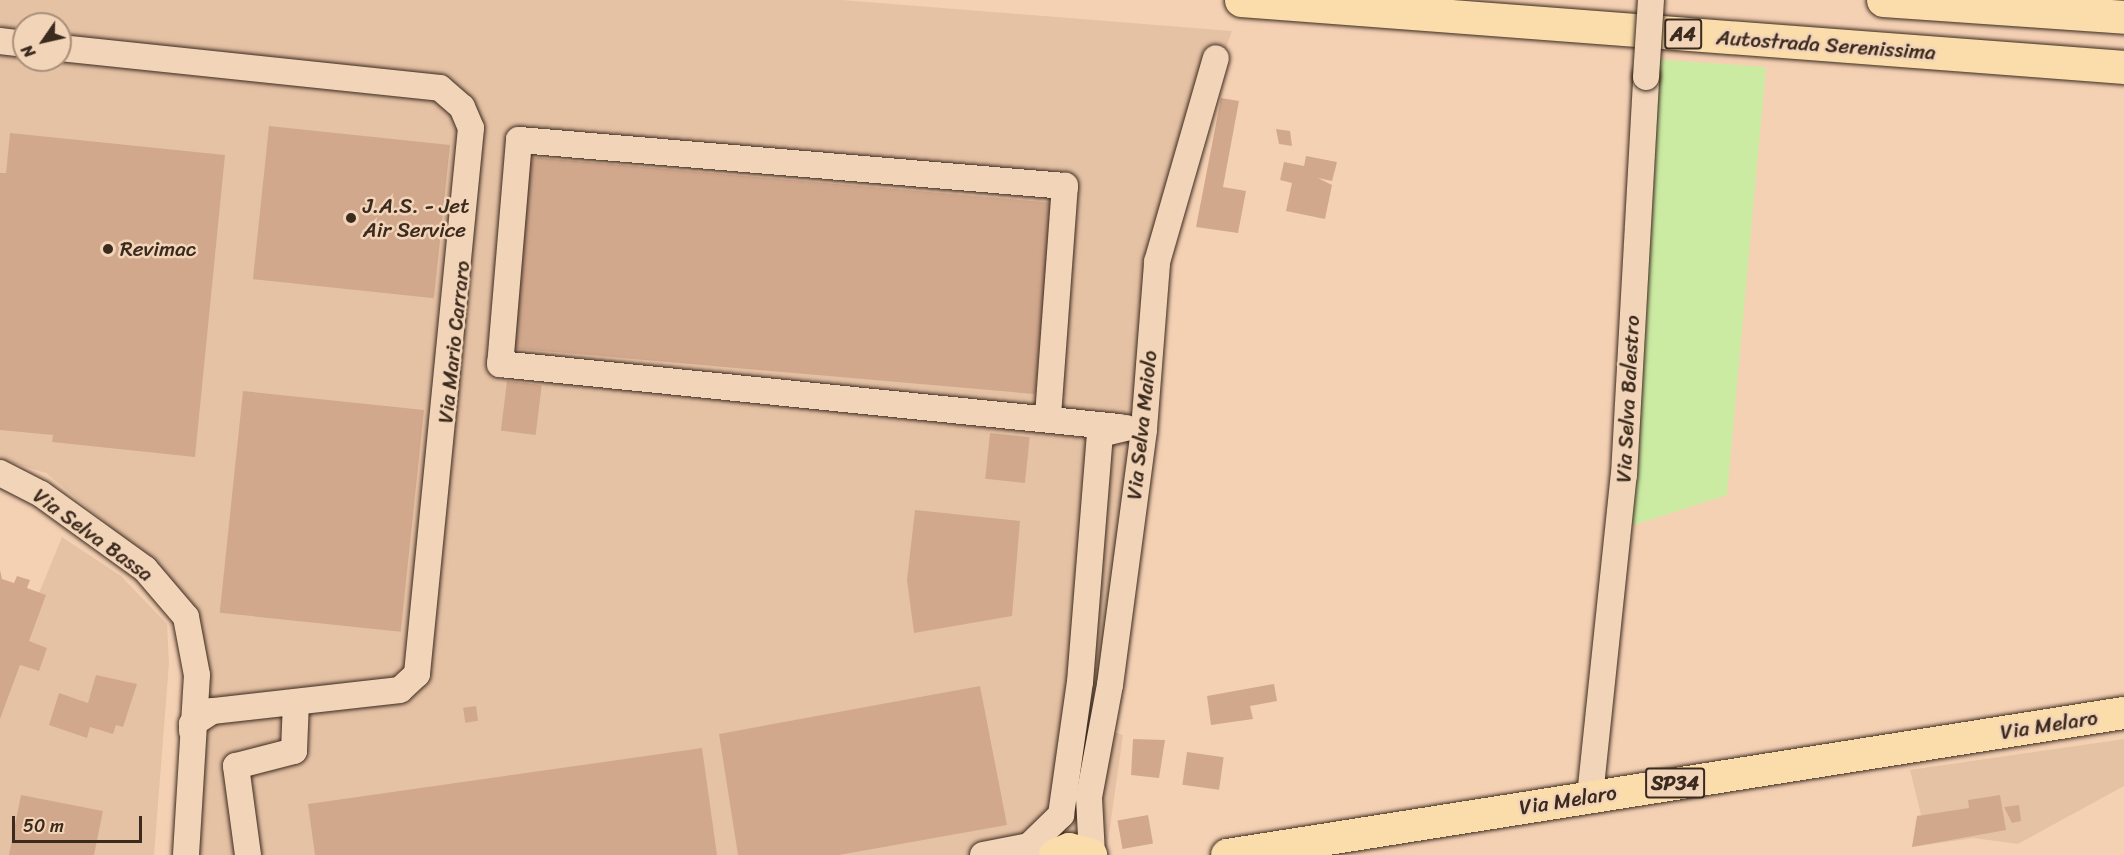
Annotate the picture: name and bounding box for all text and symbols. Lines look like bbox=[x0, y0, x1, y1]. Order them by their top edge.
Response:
north arrow bbox=[12, 12, 72, 72]
road number: A4 bbox=[1664, 17, 1702, 51]
street label: Autostrada Serenissima bbox=[1715, 25, 1937, 65]
text: N bbox=[13, 39, 43, 64]
place label: J.A.S. - Jet Air Service bbox=[363, 193, 469, 243]
marker: J.A.S. - Jet Air Service bbox=[344, 211, 358, 225]
place label: Revimac bbox=[120, 236, 196, 262]
marker: Revimac bbox=[101, 242, 115, 256]
street label: Via Mario Carraro bbox=[433, 260, 475, 424]
street label: Via Selva Balestro bbox=[1611, 315, 1645, 483]
street label: Via Selva Maiolo bbox=[1122, 349, 1162, 501]
street label: Via Selva Bassa bbox=[27, 483, 159, 587]
street label: Via Melaro bbox=[1999, 705, 2099, 745]
road number: SP34 bbox=[1645, 766, 1705, 800]
street label: Via Melaro bbox=[1518, 780, 1618, 820]
scale bar bbox=[15, 804, 146, 842]
text: 50 m bbox=[23, 810, 64, 842]

